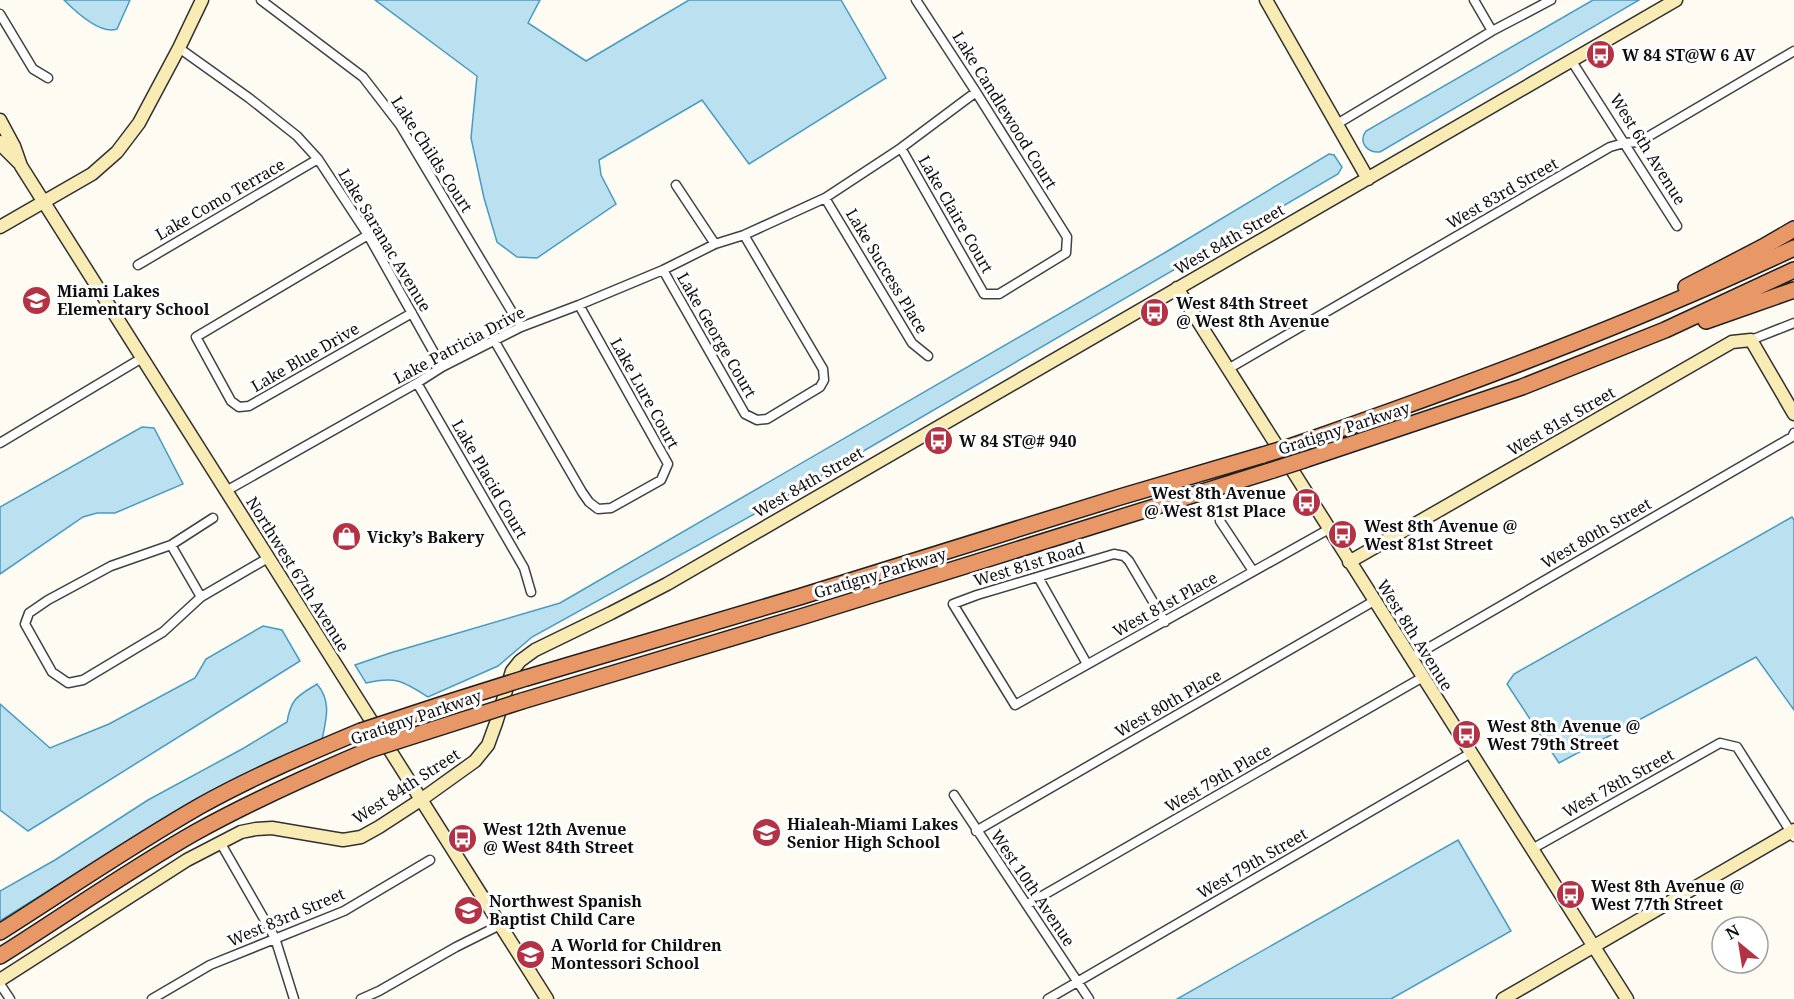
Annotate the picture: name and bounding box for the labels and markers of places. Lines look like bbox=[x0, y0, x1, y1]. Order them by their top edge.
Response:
bus stop icon: W 84 ST@W 6 AV bbox=[1585, 39, 1617, 71]
place label: W 84 ST@W 6 AV bbox=[1622, 44, 1756, 66]
place label: Miami Lakes Elementary School bbox=[57, 280, 210, 320]
school or university icon: Miami Lakes Elementary School bbox=[20, 284, 52, 316]
place label: West 84th Street @ West 8th Avenue bbox=[1176, 292, 1329, 332]
bus stop icon: West 84th Street @ West 8th Avenue bbox=[1139, 296, 1171, 328]
bus stop icon: W 84 ST@# 940 bbox=[922, 425, 954, 457]
place label: W 84 ST@# 940 bbox=[959, 430, 1076, 452]
place label: West 8th Avenue @ West 81st Place bbox=[1144, 482, 1286, 522]
bus stop icon: West 8th Avenue @ West 81st Place bbox=[1291, 486, 1323, 518]
place label: West 8th Avenue @ West 81st Street bbox=[1364, 515, 1518, 555]
bus stop icon: West 8th Avenue @ West 81st Street bbox=[1327, 519, 1359, 551]
shop icon: Vicky’s Bakery bbox=[330, 521, 362, 553]
place label: Vicky’s Bakery bbox=[367, 526, 485, 548]
place label: West 8th Avenue @ West 79th Street bbox=[1487, 715, 1641, 755]
bus stop icon: West 8th Avenue @ West 79th Street bbox=[1450, 719, 1482, 751]
place label: Hialeah-Miami Lakes Senior High School bbox=[787, 813, 958, 853]
school or university icon: Hialeah-Miami Lakes Senior High School bbox=[750, 817, 782, 849]
place label: West 12th Avenue @ West 84th Street bbox=[483, 818, 634, 858]
bus stop icon: West 12th Avenue @ West 84th Street bbox=[446, 822, 478, 854]
place label: West 8th Avenue @ West 77th Street bbox=[1591, 875, 1745, 915]
bus stop icon: West 8th Avenue @ West 77th Street bbox=[1554, 879, 1586, 911]
place label: Northwest Spanish Baptist Child Care bbox=[489, 890, 642, 930]
school or university icon: Northwest Spanish Baptist Child Care bbox=[452, 894, 484, 926]
place label: A World for Children Montessori School bbox=[551, 934, 722, 974]
school or university icon: A World for Children Montessori School bbox=[514, 938, 546, 970]

